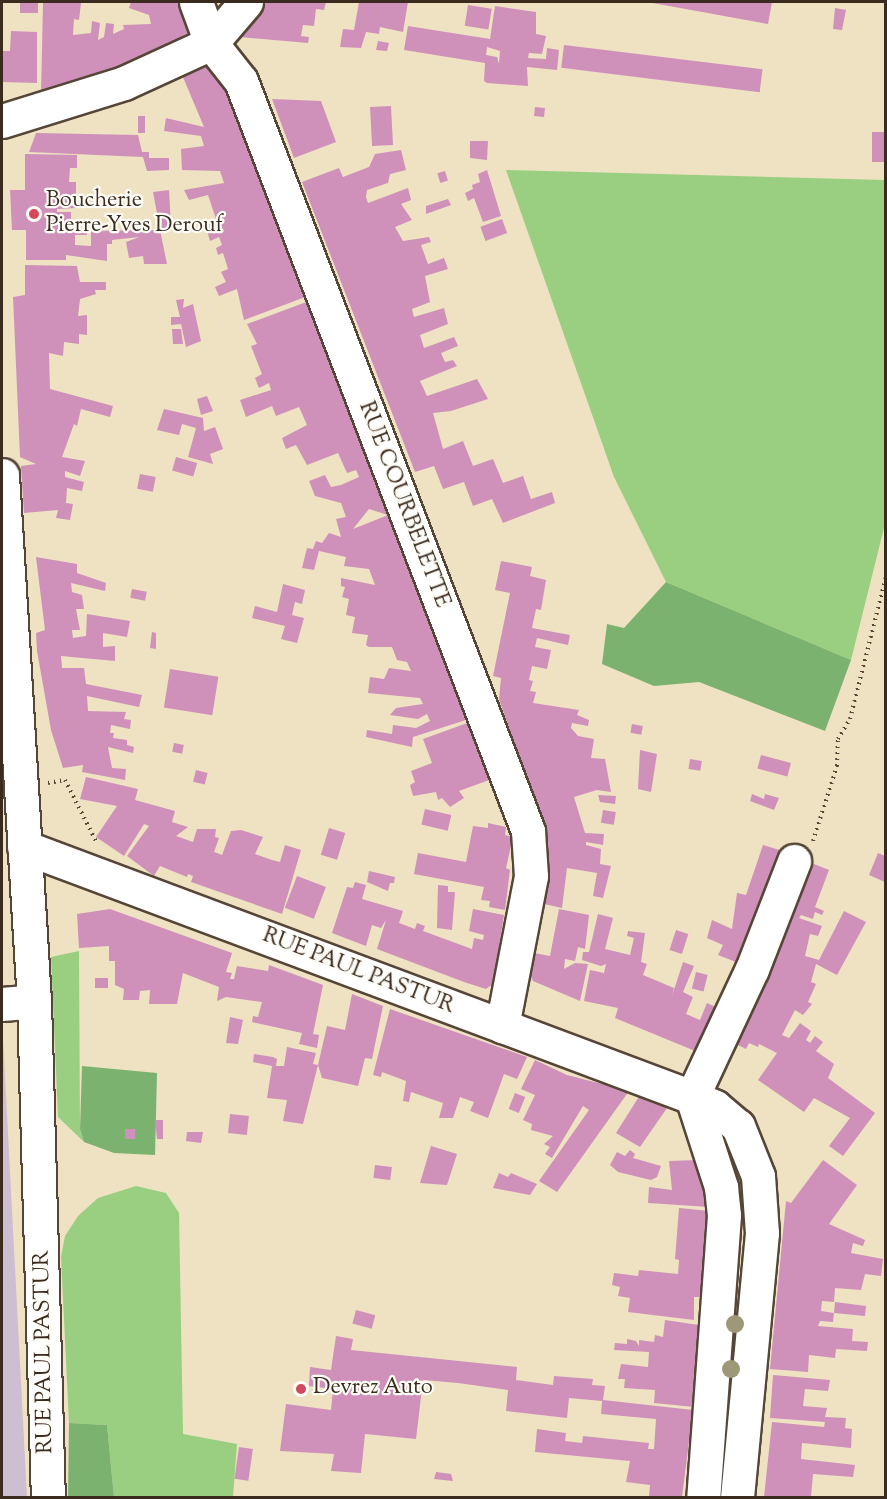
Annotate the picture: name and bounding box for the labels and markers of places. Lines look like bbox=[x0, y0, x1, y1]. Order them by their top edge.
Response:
place label: Boucherie Pierre-Yves Derouf bbox=[46, 188, 223, 240]
marker: Boucherie Pierre-Yves Derouf bbox=[27, 207, 41, 221]
place label: Devrez Auto bbox=[313, 1376, 433, 1402]
marker: Devrez Auto bbox=[294, 1382, 308, 1396]

